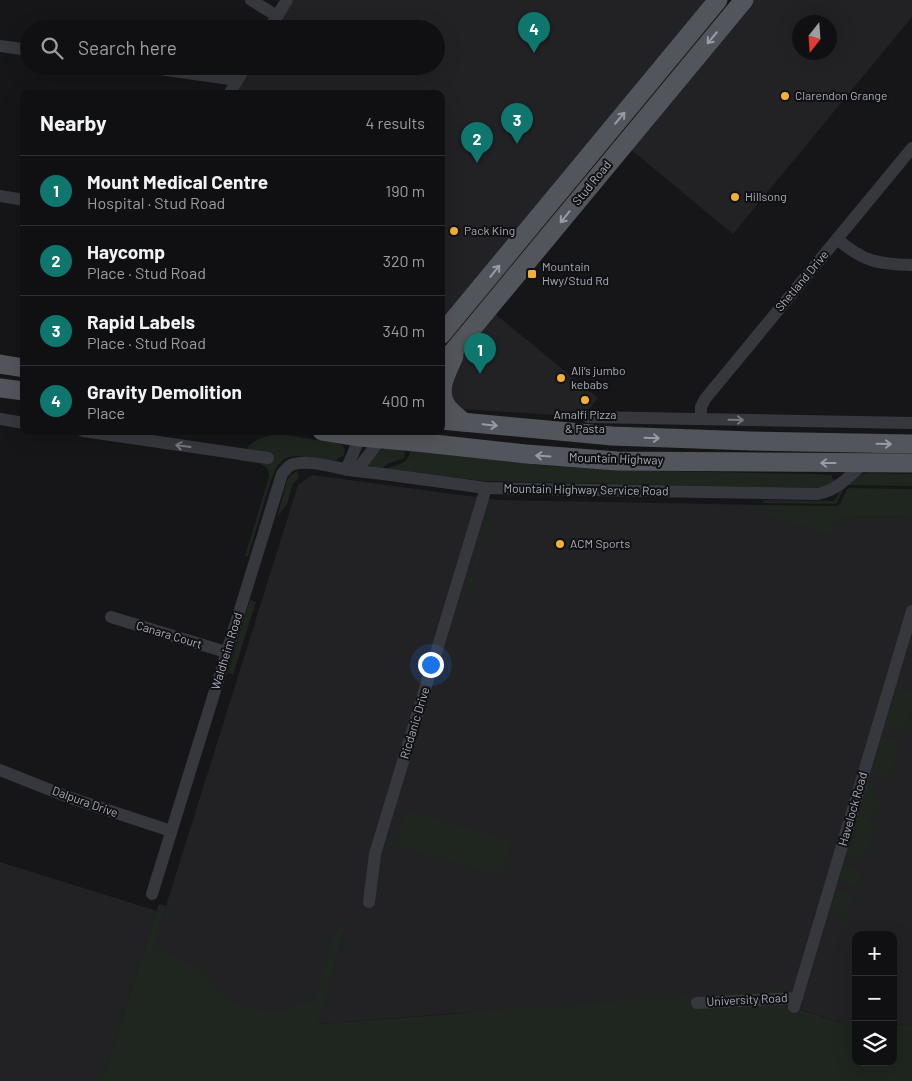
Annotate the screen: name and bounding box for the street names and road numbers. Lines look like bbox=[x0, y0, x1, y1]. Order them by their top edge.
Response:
street label: Stud Road bbox=[569, 157, 613, 207]
street label: Shetland Drive bbox=[772, 247, 831, 314]
street label: Mountain Highway bbox=[569, 449, 664, 467]
street label: Mountain Highway Service Road bbox=[503, 481, 669, 497]
street label: Waldheim Road bbox=[208, 610, 244, 691]
street label: Canara Court bbox=[135, 617, 204, 651]
street label: Ricdanic Drive bbox=[397, 685, 432, 760]
street label: Havelock Road bbox=[835, 770, 869, 847]
street label: Dalpura Drive bbox=[51, 783, 120, 819]
street label: University Road bbox=[706, 990, 788, 1008]

